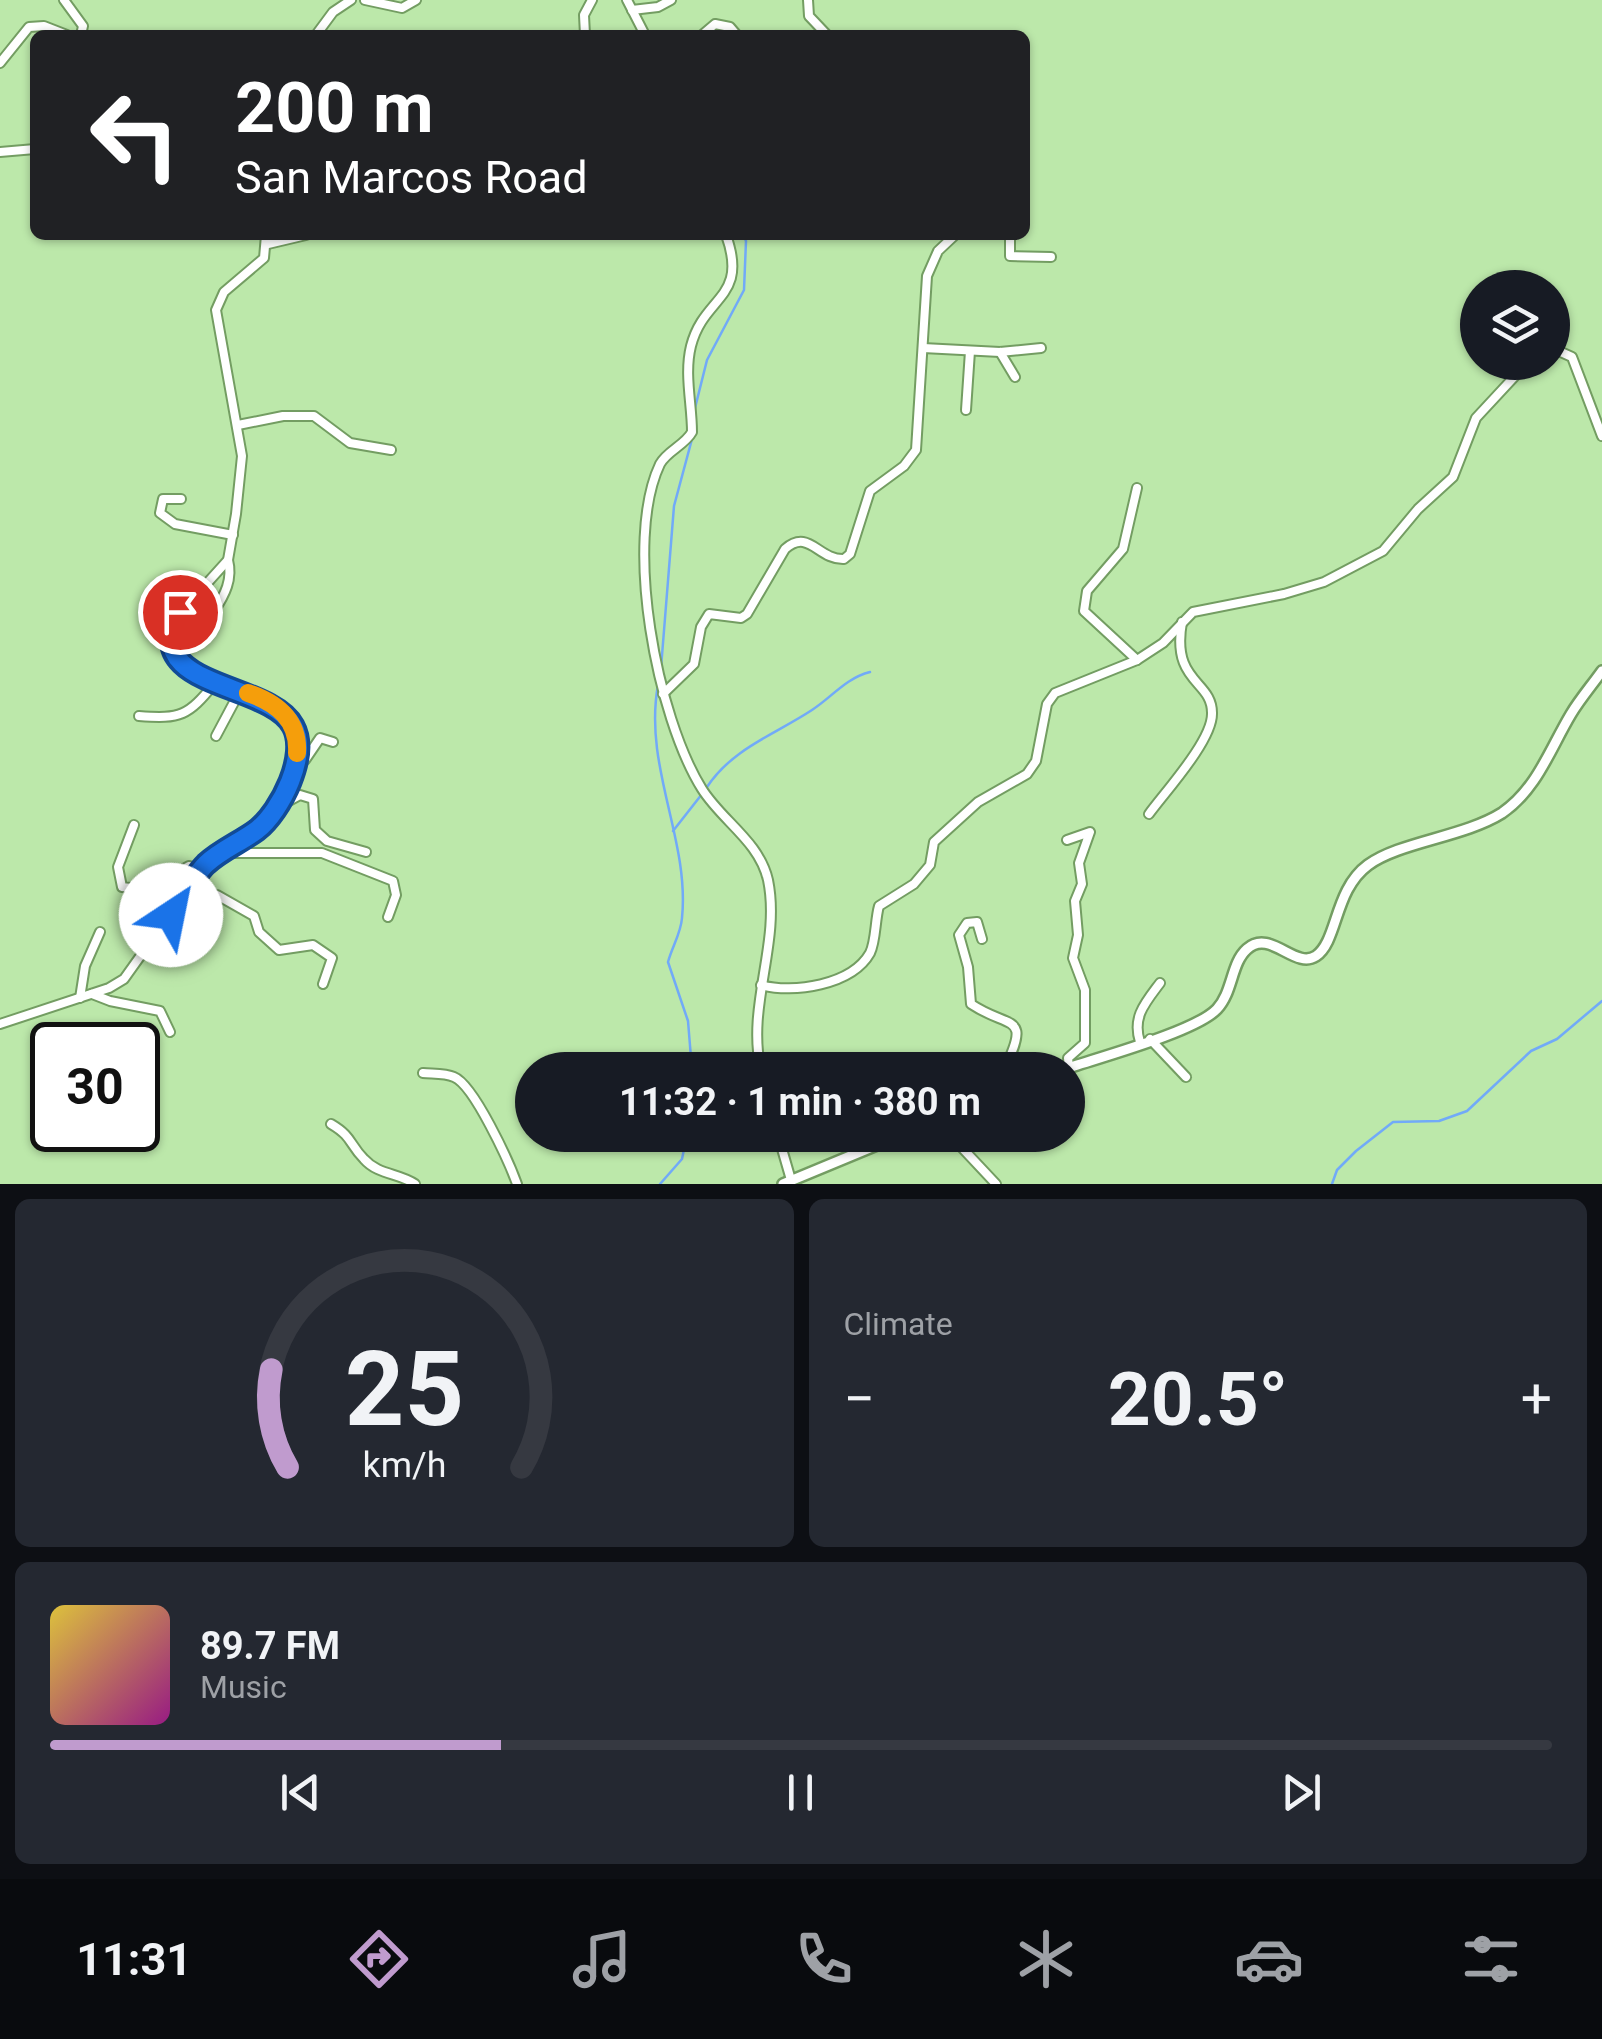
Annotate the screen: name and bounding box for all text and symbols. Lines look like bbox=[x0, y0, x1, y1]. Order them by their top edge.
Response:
text: 200 m bbox=[235, 67, 434, 149]
icon: left bbox=[70, 70, 200, 200]
text: San Marcos Road bbox=[235, 151, 588, 204]
map controls bbox=[1460, 270, 1570, 380]
button: layers bbox=[1460, 270, 1570, 380]
pin bbox=[138, 570, 223, 655]
icon: arrive bbox=[153, 585, 208, 640]
position arrow bbox=[119, 863, 223, 967]
speed limit sign: 30 bbox=[30, 1022, 160, 1152]
text: 11:32 · 1 min · 380 m bbox=[619, 1080, 981, 1124]
text: Climate bbox=[844, 1305, 953, 1343]
text: 25 bbox=[345, 1329, 464, 1450]
text: 20.5° bbox=[1108, 1355, 1288, 1443]
text: − bbox=[844, 1367, 875, 1431]
text: + bbox=[1521, 1367, 1552, 1431]
text: km/h bbox=[362, 1444, 446, 1486]
text: 89.7 FM bbox=[200, 1624, 340, 1668]
text: Music bbox=[200, 1668, 287, 1706]
icon: previous bbox=[273, 1765, 328, 1820]
icon: pause bbox=[773, 1765, 828, 1820]
icon: next bbox=[1274, 1765, 1329, 1820]
icon: directions bbox=[344, 1924, 414, 1994]
icon: music bbox=[567, 1924, 637, 1994]
icon: phone bbox=[789, 1924, 859, 1994]
icon: climate bbox=[1011, 1924, 1081, 1994]
icon: car bbox=[1234, 1924, 1304, 1994]
icon: filters bbox=[1456, 1924, 1526, 1994]
text: 11:31 bbox=[76, 1933, 192, 1986]

